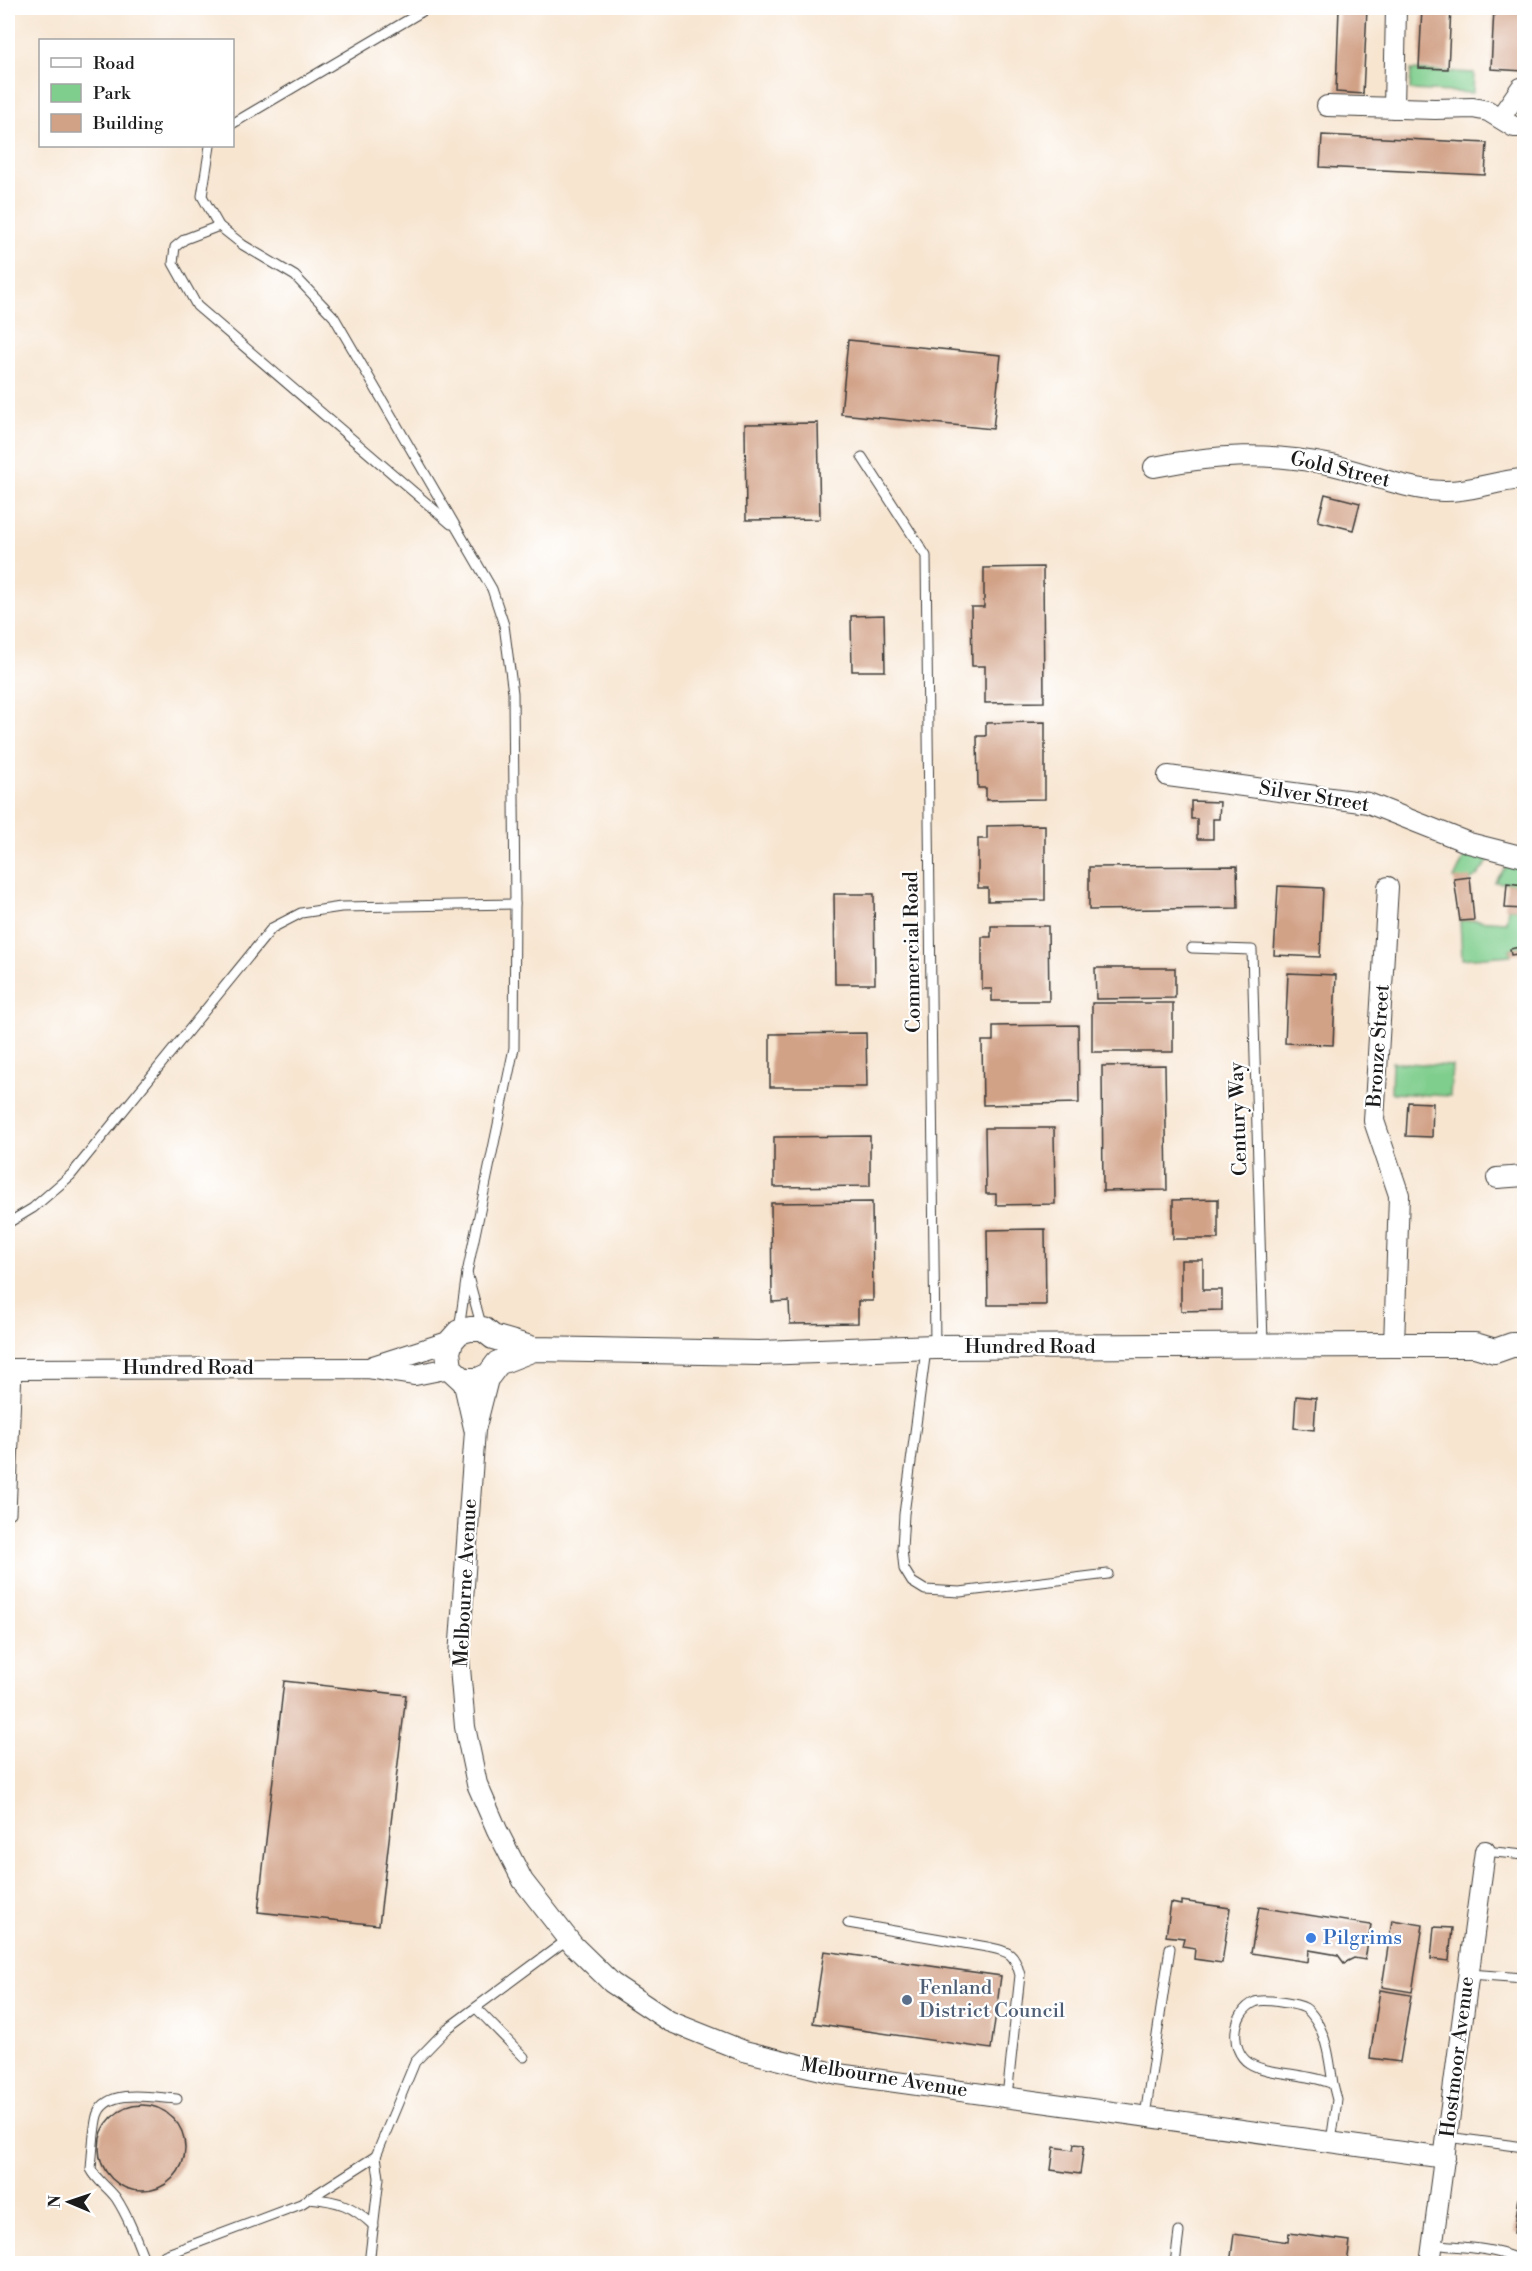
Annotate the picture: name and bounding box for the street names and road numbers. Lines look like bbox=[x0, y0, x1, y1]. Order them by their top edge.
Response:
street label: Gold Street bbox=[1288, 446, 1392, 494]
street label: Silver Street bbox=[1257, 776, 1371, 818]
street label: Commercial Road bbox=[899, 870, 927, 1033]
street label: Bronze Street bbox=[1362, 983, 1396, 1110]
street label: Century Way bbox=[1225, 1061, 1253, 1176]
street label: Hundred Road bbox=[964, 1335, 1096, 1360]
street label: Hundred Road bbox=[122, 1356, 254, 1381]
street label: Melbourne Avenue bbox=[449, 1498, 483, 1668]
street label: Hostmoor Avenue bbox=[1436, 1975, 1480, 2139]
street label: Melbourne Avenue bbox=[799, 2052, 969, 2104]

